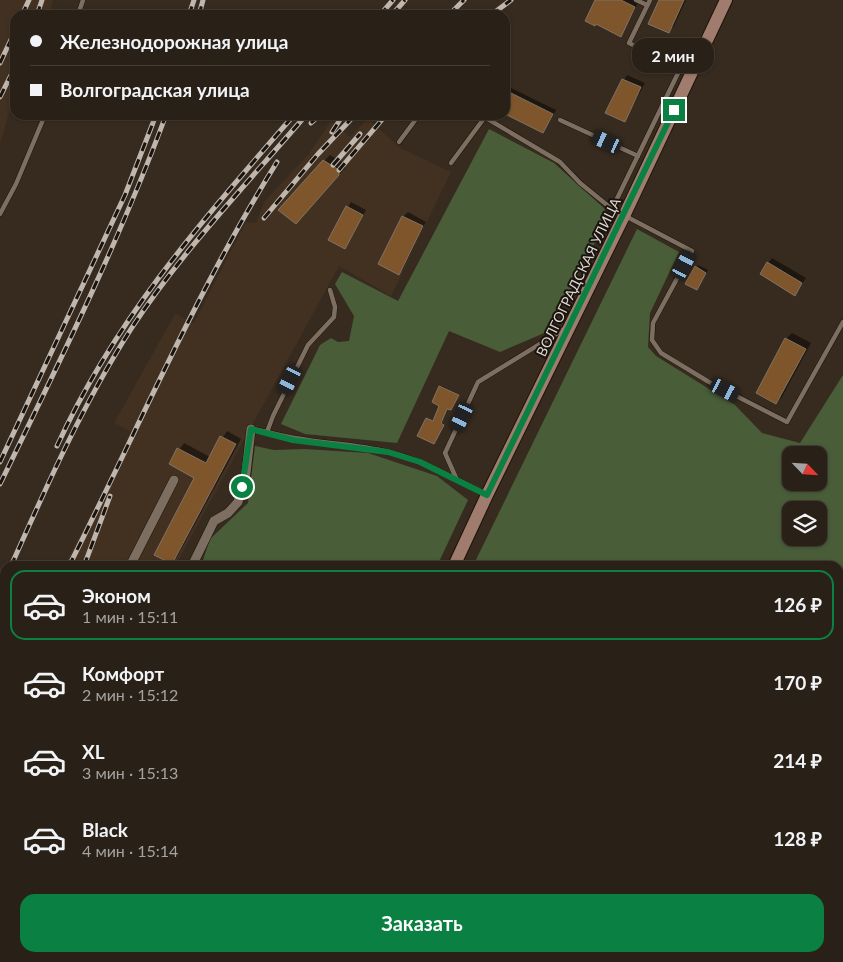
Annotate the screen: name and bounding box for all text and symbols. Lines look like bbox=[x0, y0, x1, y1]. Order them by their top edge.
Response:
text: Железнодорожная улица bbox=[60, 30, 289, 53]
callout: 2 мин bbox=[633, 38, 715, 72]
text: 2 мин bbox=[651, 46, 695, 65]
text: Волгоградская улица bbox=[60, 78, 250, 101]
route end bbox=[663, 99, 685, 121]
car bbox=[590, 129, 623, 155]
street label: ВОЛГОГРАДСКАЯ УЛИЦА bbox=[532, 194, 624, 359]
car bbox=[670, 248, 697, 282]
car bbox=[276, 363, 303, 397]
car bbox=[708, 377, 741, 403]
car bbox=[448, 400, 475, 434]
north arrow bbox=[782, 446, 828, 491]
map controls bbox=[782, 446, 827, 546]
route start bbox=[231, 476, 253, 498]
button: layers bbox=[782, 501, 827, 546]
icon: car bbox=[22, 583, 67, 628]
text: Эконом bbox=[82, 584, 151, 607]
text: 126 ₽ bbox=[773, 593, 822, 616]
text: 1 мин · 15:11 bbox=[82, 607, 178, 626]
icon: car bbox=[22, 661, 67, 706]
text: Комфорт bbox=[82, 662, 164, 685]
text: 170 ₽ bbox=[773, 671, 822, 694]
text: 2 мин · 15:12 bbox=[82, 685, 178, 704]
icon: car bbox=[22, 739, 67, 784]
text: XL bbox=[82, 740, 105, 763]
text: 214 ₽ bbox=[773, 749, 822, 772]
text: 3 мин · 15:13 bbox=[82, 763, 178, 782]
icon: car bbox=[22, 817, 67, 862]
text: Black bbox=[82, 818, 128, 841]
text: 128 ₽ bbox=[773, 827, 822, 850]
text: 4 мин · 15:14 bbox=[82, 841, 178, 860]
button: Заказать bbox=[20, 894, 824, 952]

